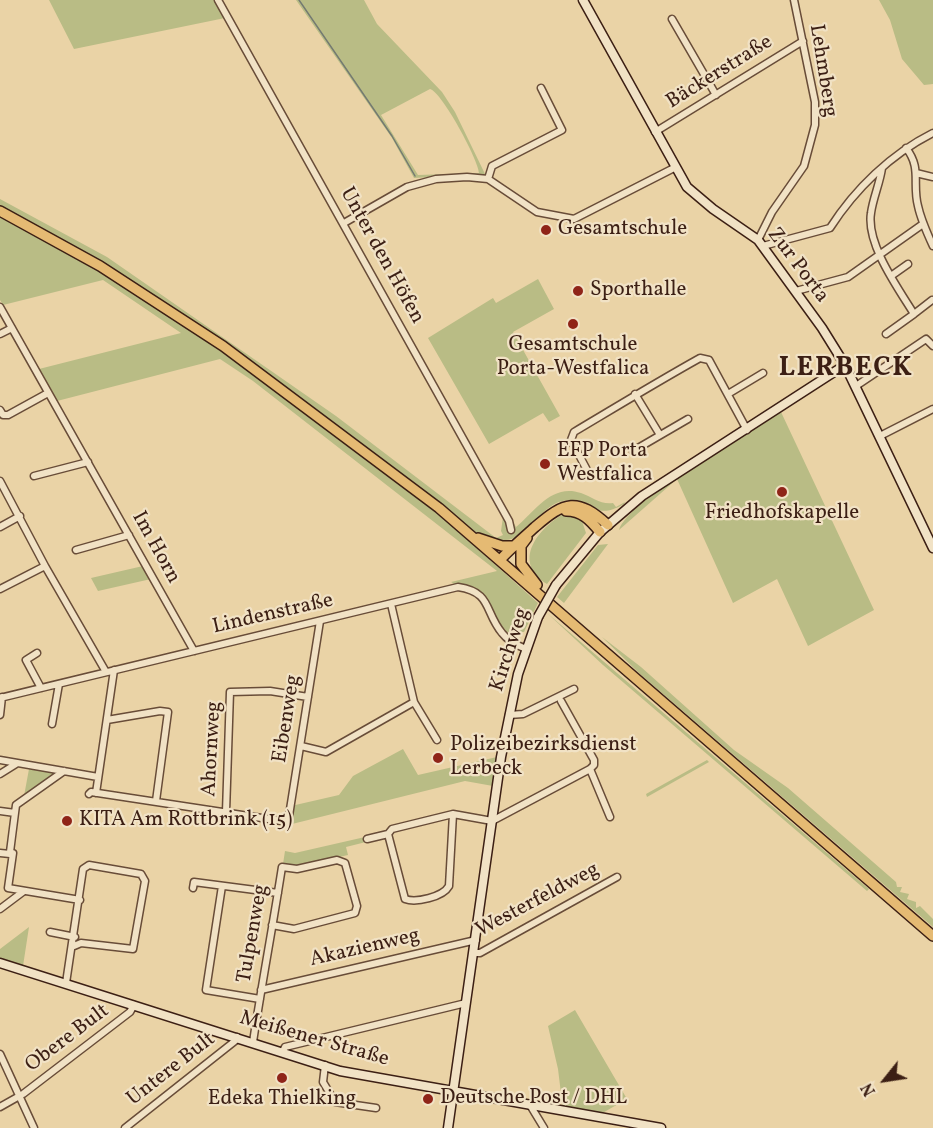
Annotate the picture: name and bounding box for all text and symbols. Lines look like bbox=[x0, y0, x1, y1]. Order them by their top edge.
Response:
street label: Lehmberg bbox=[802, 23, 842, 119]
street label: Bäckerstraße bbox=[662, 30, 778, 116]
street label: Unter den Höfen bbox=[333, 183, 429, 329]
place label: Gesamtschule bbox=[558, 217, 687, 243]
marker: Gesamtschule bbox=[539, 223, 553, 237]
street label: Zur Porta bbox=[761, 223, 833, 309]
place label: Sporthalle bbox=[590, 278, 686, 304]
marker: Sporthalle bbox=[571, 284, 585, 298]
marker: Gesamtschule Porta-Westfalica bbox=[566, 317, 580, 331]
place label: Gesamtschule Porta-Westfalica bbox=[497, 333, 649, 383]
district label: LERBECK bbox=[779, 354, 913, 386]
place label: EFP Porta Westfalica bbox=[557, 439, 653, 489]
marker: EFP Porta Westfalica bbox=[538, 457, 552, 471]
marker: Friedhofskapelle bbox=[775, 485, 789, 499]
place label: Friedhofskapelle bbox=[705, 501, 859, 527]
street label: Im Horn bbox=[125, 508, 185, 588]
street label: Lindenstraße bbox=[210, 589, 336, 641]
street label: Kirchweg bbox=[486, 605, 536, 695]
street label: Eibenweg bbox=[269, 673, 307, 765]
street label: Ahornweg bbox=[198, 701, 228, 797]
place label: Polizeibezirksdienst Lerbeck bbox=[450, 733, 637, 783]
marker: Polizeibezirksdienst Lerbeck bbox=[431, 751, 445, 765]
place label: KITA Am Rottbrink (15) bbox=[79, 808, 292, 834]
marker: KITA Am Rottbrink (15) bbox=[60, 814, 74, 828]
street label: Westerfeldweg bbox=[472, 858, 604, 944]
street label: Tulpenweg bbox=[233, 883, 275, 985]
street label: Akazienweg bbox=[308, 924, 422, 974]
street label: Obere Bult bbox=[21, 999, 115, 1079]
street label: Meißener Straße bbox=[236, 1007, 392, 1073]
street label: Untere Bult bbox=[123, 1028, 221, 1112]
north arrow bbox=[855, 1050, 915, 1110]
marker: Edeka Thielking bbox=[275, 1071, 289, 1085]
text: N bbox=[857, 1078, 882, 1100]
place label: Deutsche Post / DHL bbox=[440, 1086, 627, 1112]
place label: Edeka Thielking bbox=[208, 1087, 356, 1113]
marker: Deutsche Post / DHL bbox=[421, 1092, 435, 1106]

